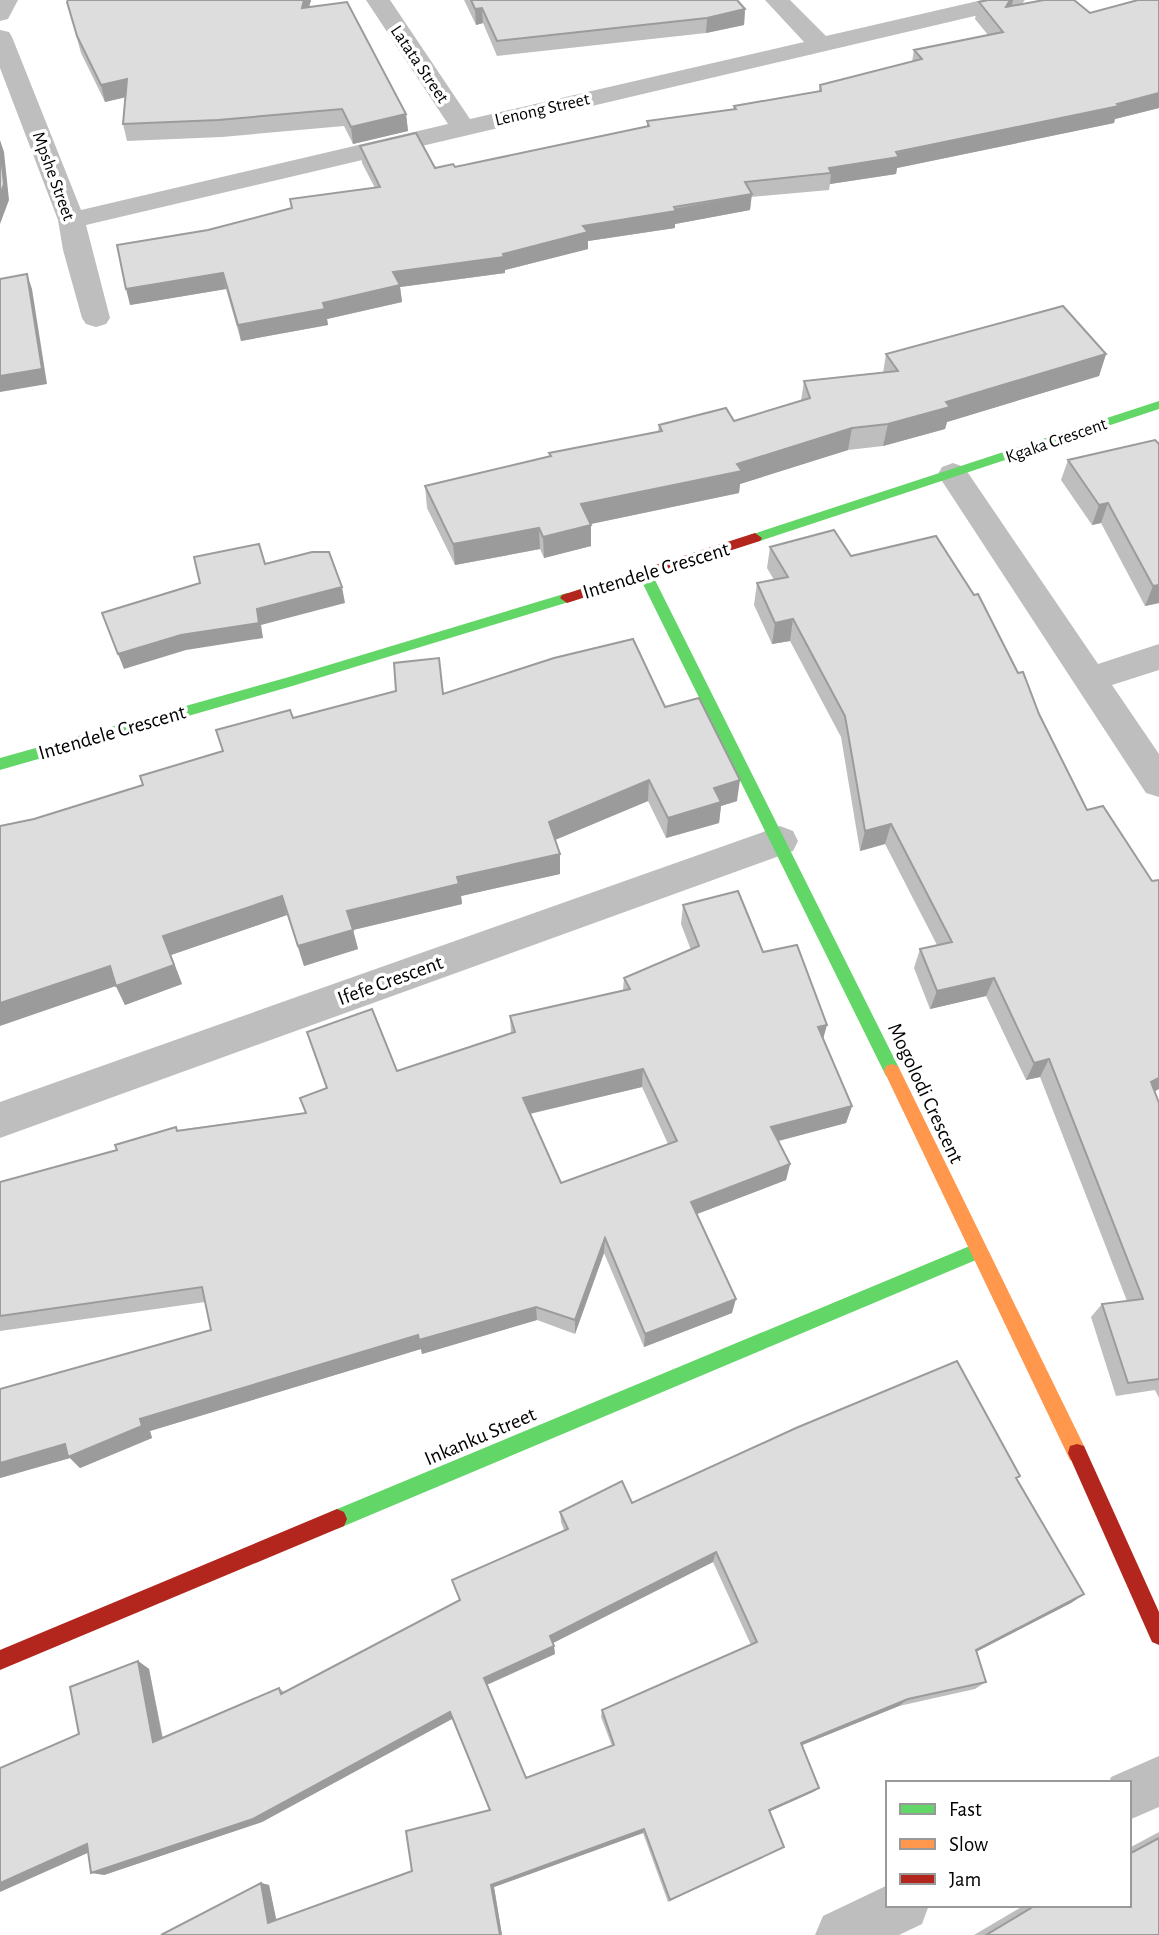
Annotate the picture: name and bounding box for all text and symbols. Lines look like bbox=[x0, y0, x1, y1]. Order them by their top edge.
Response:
street label: Latata Street bbox=[387, 23, 452, 107]
street label: Lenong Street bbox=[493, 90, 592, 130]
street label: Mpshe Street bbox=[29, 130, 78, 223]
street label: Kgaka Crescent bbox=[1003, 415, 1110, 467]
street label: Intendele Crescent bbox=[580, 538, 732, 603]
street label: Intendele Crescent bbox=[36, 701, 188, 764]
street label: Ifefe Crescent bbox=[335, 952, 446, 1009]
street label: Mogolodi Crescent bbox=[884, 1020, 967, 1167]
street label: Inkanku Street bbox=[421, 1403, 539, 1469]
legend bbox=[886, 1781, 1131, 1907]
text: Fast bbox=[949, 1799, 982, 1820]
text: Slow bbox=[949, 1834, 988, 1855]
text: Jam bbox=[949, 1869, 981, 1890]

